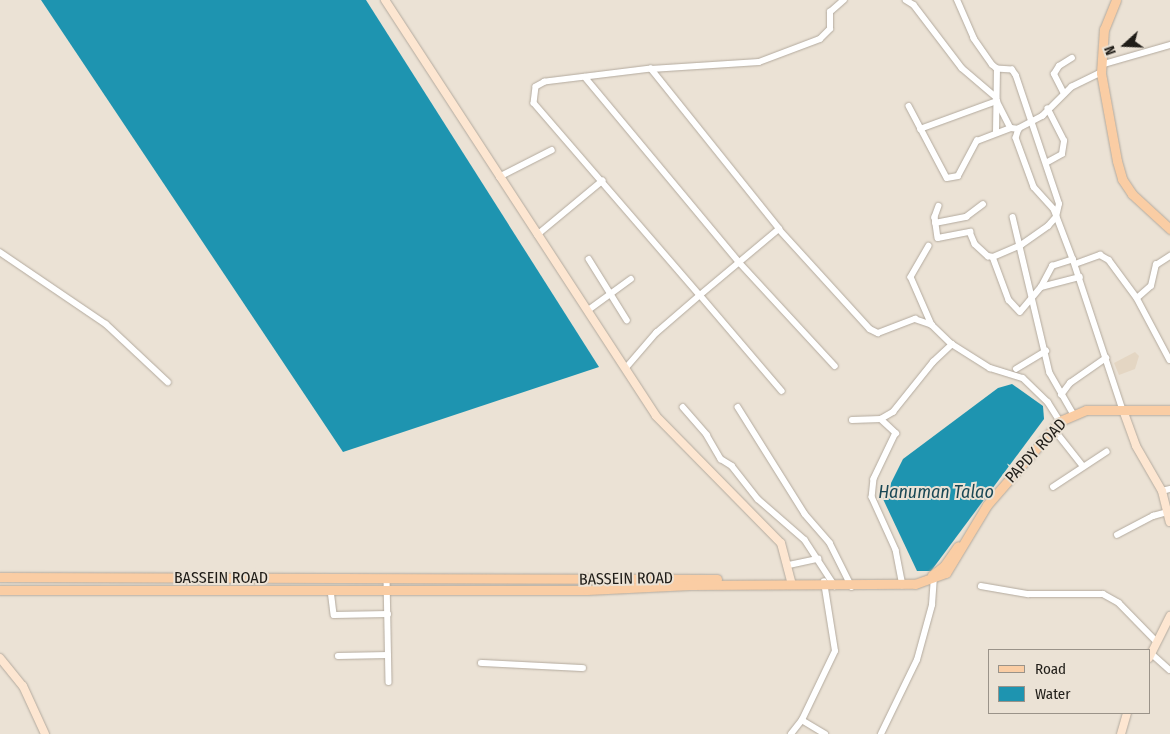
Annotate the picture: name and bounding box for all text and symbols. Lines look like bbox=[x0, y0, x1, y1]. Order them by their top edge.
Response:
north arrow bbox=[1100, 20, 1150, 70]
text: N bbox=[1101, 43, 1120, 57]
street label: PAPDY ROAD bbox=[1001, 415, 1071, 487]
water label: Hanuman Talao bbox=[878, 481, 994, 503]
street label: BASSEIN ROAD bbox=[174, 568, 268, 588]
street label: BASSEIN ROAD bbox=[579, 569, 673, 589]
legend bbox=[988, 649, 1150, 714]
text: Road bbox=[1035, 660, 1066, 678]
text: Water bbox=[1035, 685, 1070, 703]

